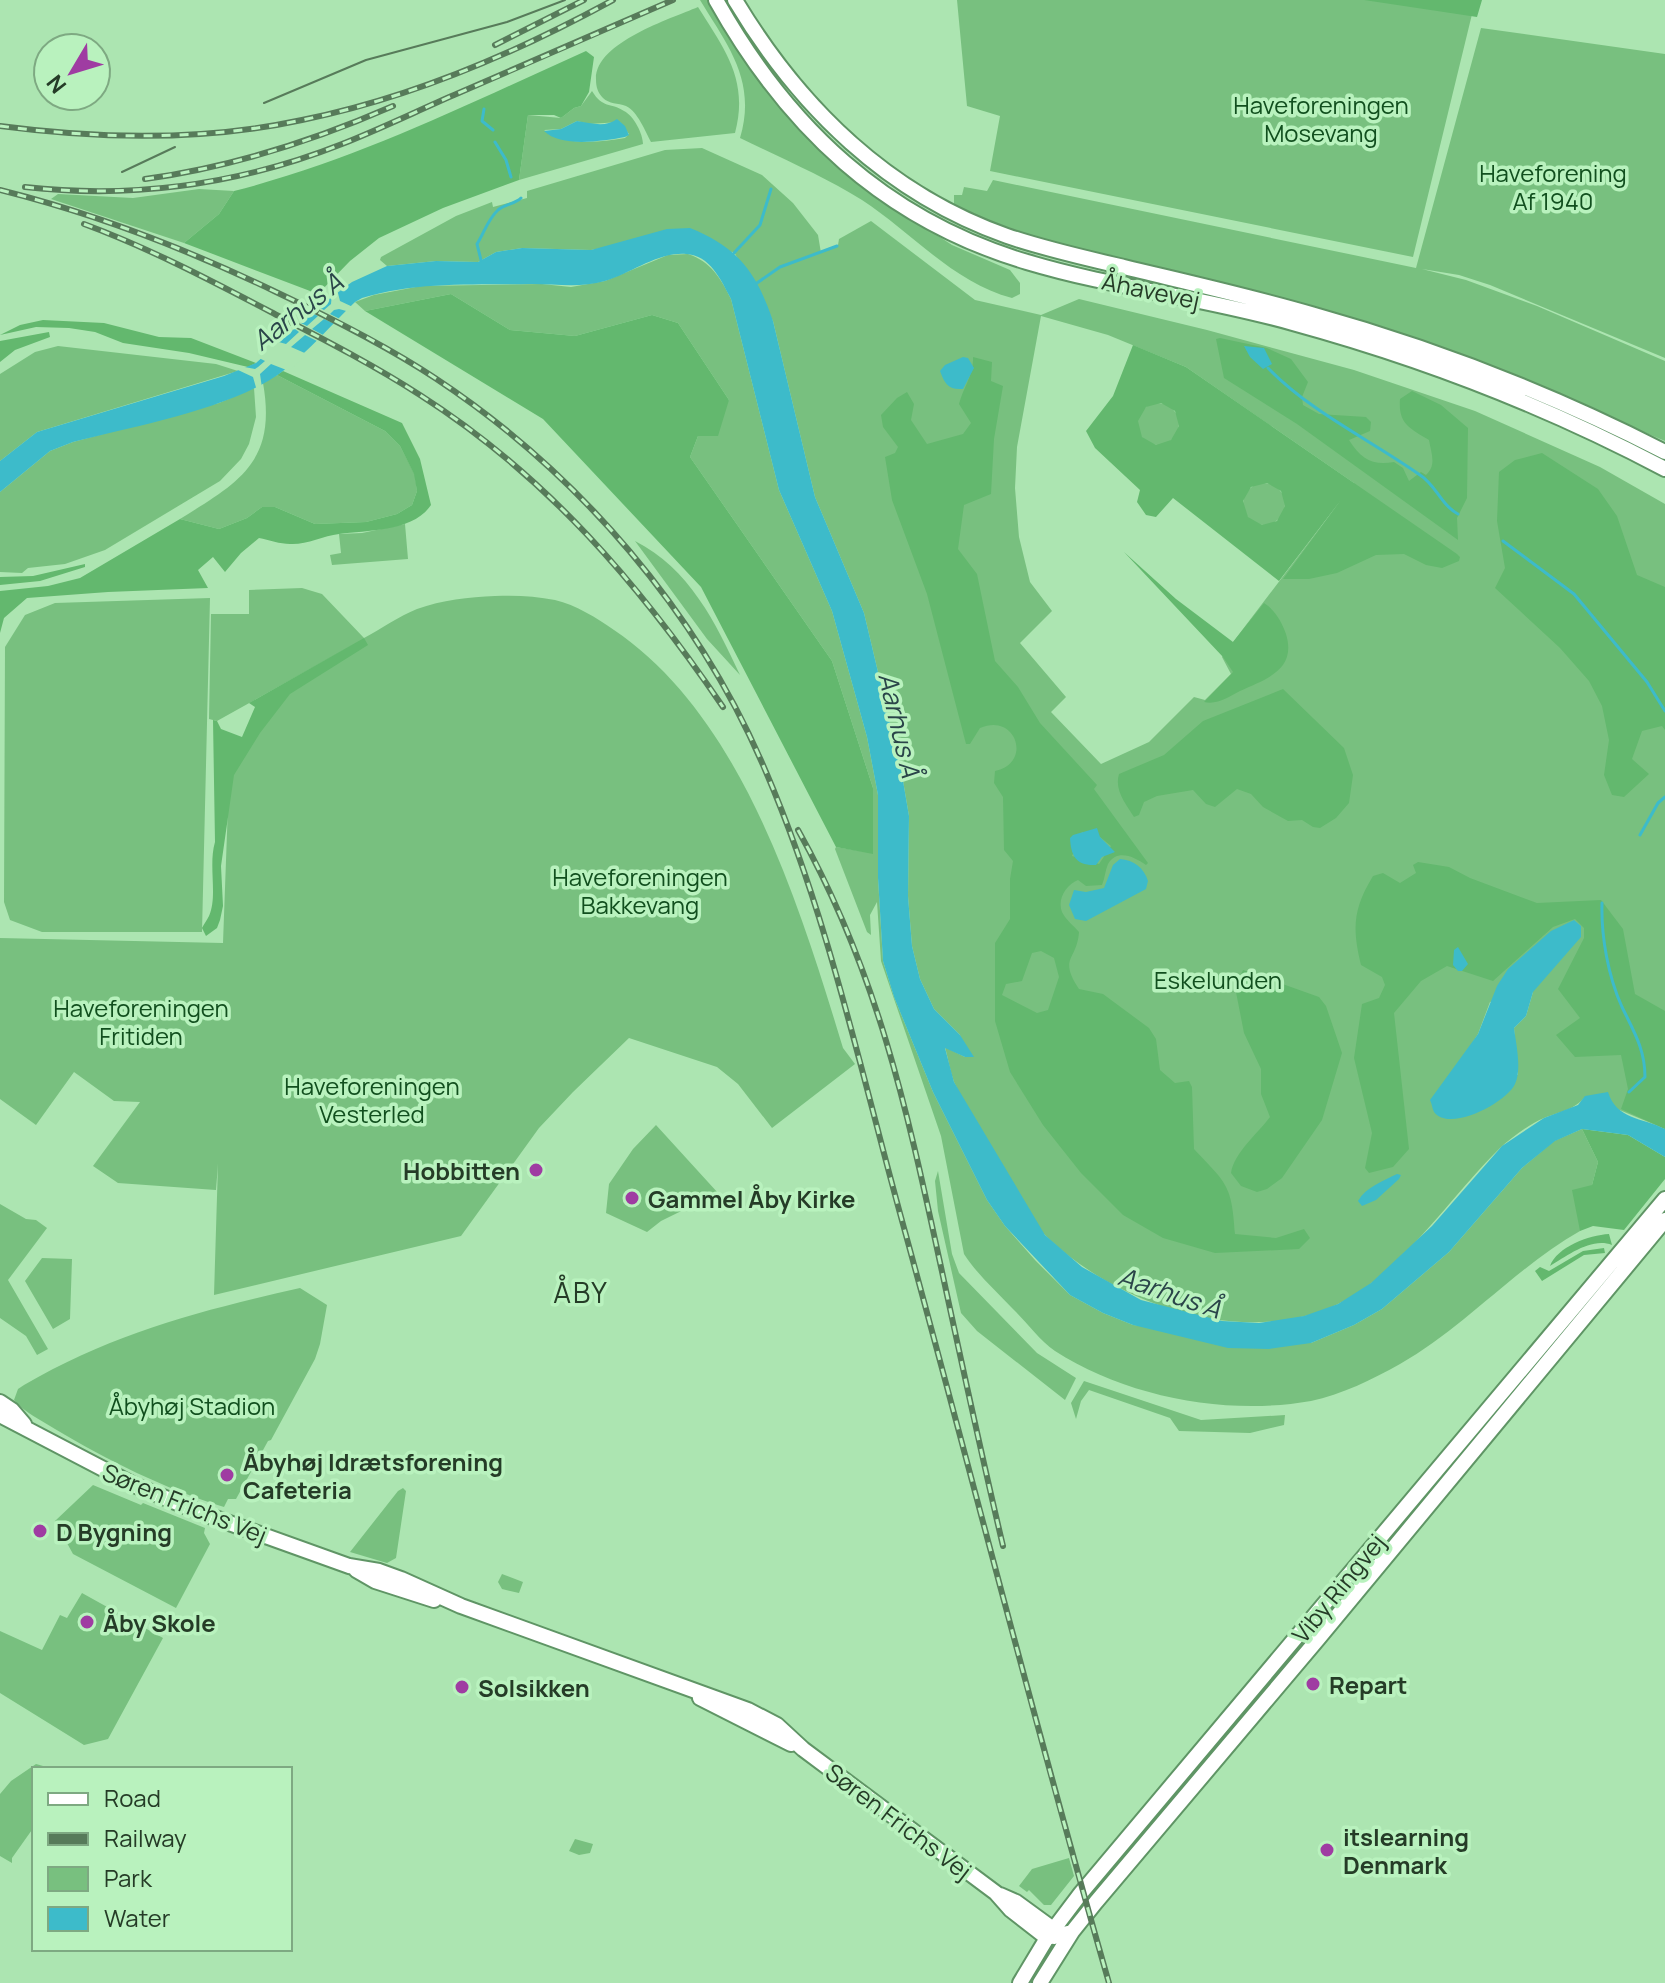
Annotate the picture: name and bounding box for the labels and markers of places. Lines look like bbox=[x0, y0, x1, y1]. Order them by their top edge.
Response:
place label: Hobbitten bbox=[403, 1154, 520, 1187]
marker: Hobbitten bbox=[527, 1161, 545, 1179]
place label: Gammel Åby Kirke bbox=[648, 1182, 856, 1215]
marker: Gammel Åby Kirke bbox=[623, 1189, 641, 1207]
place label: Åbyhøj Idrætsforening Cafeteria bbox=[243, 1445, 503, 1506]
marker: Åbyhøj Idrætsforening Cafeteria bbox=[218, 1466, 236, 1484]
place label: D Bygning bbox=[56, 1515, 172, 1548]
marker: D Bygning bbox=[31, 1522, 49, 1540]
place label: Åby Skole bbox=[103, 1606, 216, 1639]
marker: Åby Skole bbox=[78, 1613, 96, 1631]
place label: Repart bbox=[1329, 1668, 1408, 1701]
place label: Solsikken bbox=[478, 1671, 590, 1704]
marker: Repart bbox=[1304, 1675, 1322, 1693]
marker: Solsikken bbox=[453, 1678, 471, 1696]
place label: itslearning Denmark bbox=[1343, 1820, 1469, 1881]
marker: itslearning Denmark bbox=[1318, 1841, 1336, 1859]

